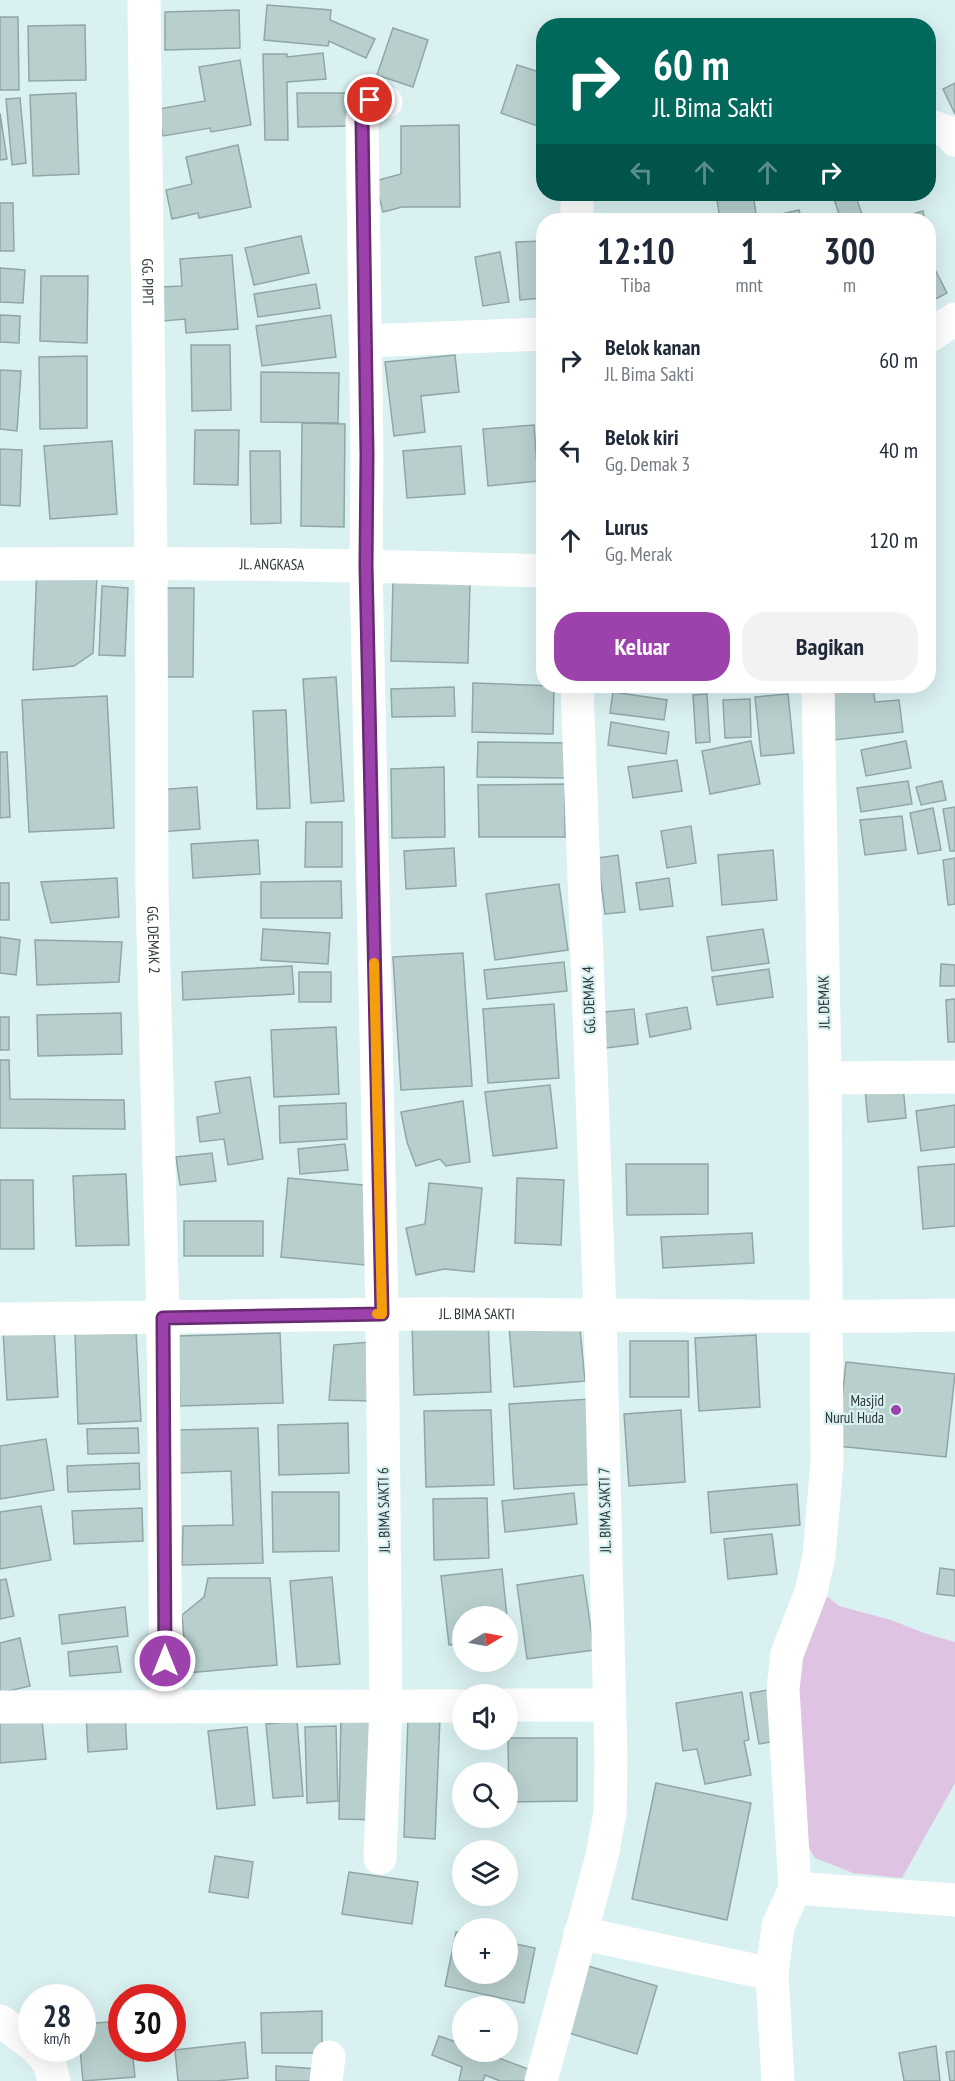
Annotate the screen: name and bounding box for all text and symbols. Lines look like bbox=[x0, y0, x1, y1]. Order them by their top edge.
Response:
text: 60 m bbox=[653, 37, 730, 92]
icon: right bbox=[554, 42, 632, 120]
pin bbox=[344, 74, 395, 125]
icon: arrive bbox=[353, 83, 386, 116]
text: Jl. Bima Sakti bbox=[653, 90, 773, 124]
icon: left bbox=[625, 156, 658, 189]
icon: ahead bbox=[688, 156, 721, 189]
icon: ahead bbox=[751, 156, 784, 189]
icon: right bbox=[814, 156, 847, 189]
text: 12:10 bbox=[597, 227, 675, 274]
text: 1 bbox=[741, 227, 758, 274]
text: 300 bbox=[824, 227, 875, 274]
street label: GG. PIPIT bbox=[138, 258, 158, 306]
text: Tiba bbox=[621, 272, 651, 298]
text: mnt bbox=[735, 272, 763, 298]
text: m bbox=[843, 272, 856, 298]
text: Belok kanan bbox=[605, 333, 700, 361]
icon: right bbox=[554, 344, 587, 377]
text: 60 m bbox=[879, 346, 918, 374]
text: Jl. Bima Sakti bbox=[605, 361, 694, 387]
text: Belok kiri bbox=[605, 423, 679, 451]
icon: left bbox=[554, 434, 587, 467]
text: 40 m bbox=[879, 436, 918, 464]
text: Gg. Demak 3 bbox=[605, 451, 690, 477]
text: Lurus bbox=[605, 513, 648, 541]
icon: ahead bbox=[554, 524, 587, 557]
text: 120 m bbox=[869, 526, 918, 554]
text: Gg. Merak bbox=[605, 541, 672, 567]
street label: JL. ANGKASA bbox=[239, 554, 305, 574]
button: Keluar bbox=[554, 612, 730, 681]
button: Bagikan bbox=[742, 612, 918, 681]
street label: GG. DEMAK 2 bbox=[143, 906, 164, 974]
street label: GG. DEMAK 4 bbox=[578, 966, 599, 1034]
street label: JL. DEMAK bbox=[814, 975, 833, 1030]
street label: JL. BIMA SAKTI bbox=[438, 1304, 515, 1323]
place label: Masjid Nurul Huda bbox=[825, 1391, 884, 1427]
marker: Masjid Nurul Huda bbox=[889, 1403, 903, 1417]
street label: JL. BIMA SAKTI 6 bbox=[373, 1467, 394, 1554]
street label: JL. BIMA SAKTI 7 bbox=[594, 1467, 615, 1554]
north arrow bbox=[452, 1606, 518, 1672]
map controls bbox=[452, 1606, 518, 2062]
position arrow bbox=[133, 1629, 197, 1693]
button: sound bbox=[452, 1684, 518, 1750]
button: search bbox=[452, 1762, 518, 1828]
button: layers bbox=[452, 1840, 518, 1906]
button: + bbox=[452, 1918, 518, 1984]
speed limit sign: 30 bbox=[108, 1984, 186, 2062]
text: 28 bbox=[43, 1996, 71, 2035]
button: − bbox=[452, 1996, 518, 2062]
text: km/h bbox=[44, 2029, 70, 2048]

